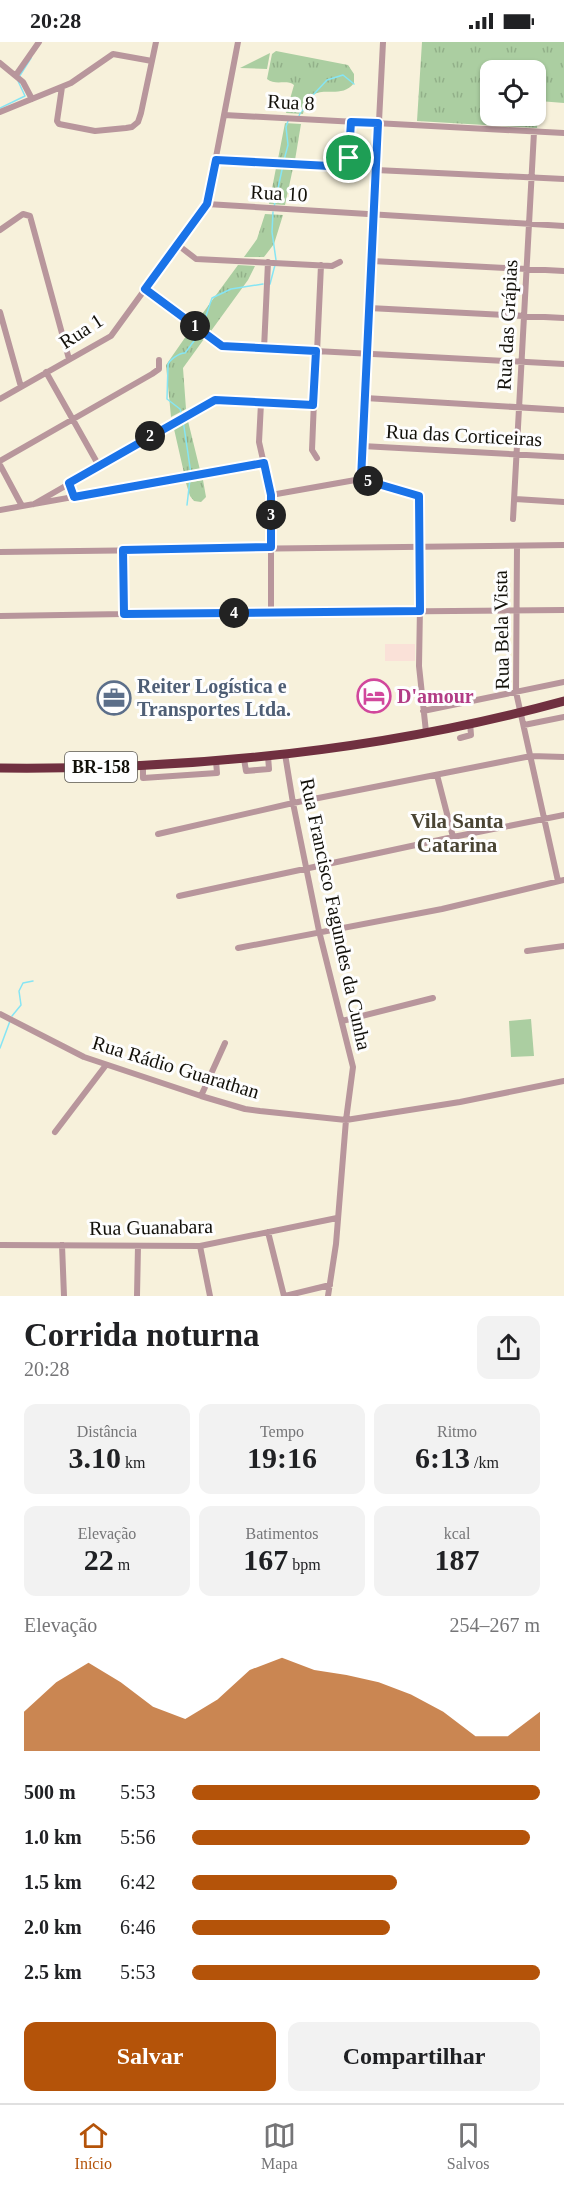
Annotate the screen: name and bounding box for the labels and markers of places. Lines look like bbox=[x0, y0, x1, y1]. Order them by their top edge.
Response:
pin bbox=[323, 132, 374, 183]
pin: 1 bbox=[180, 311, 210, 341]
pin: 2 bbox=[135, 421, 165, 451]
pin: 5 bbox=[353, 466, 383, 496]
pin: 3 bbox=[256, 500, 286, 530]
pin: 4 bbox=[219, 598, 249, 628]
place label: Reiter Logística e Transportes Ltda. bbox=[137, 675, 291, 721]
hotel icon: D'amour bbox=[356, 678, 392, 714]
office icon: Reiter Logística e Transportes Ltda. bbox=[96, 680, 132, 716]
place label: D'amour bbox=[397, 685, 474, 707]

